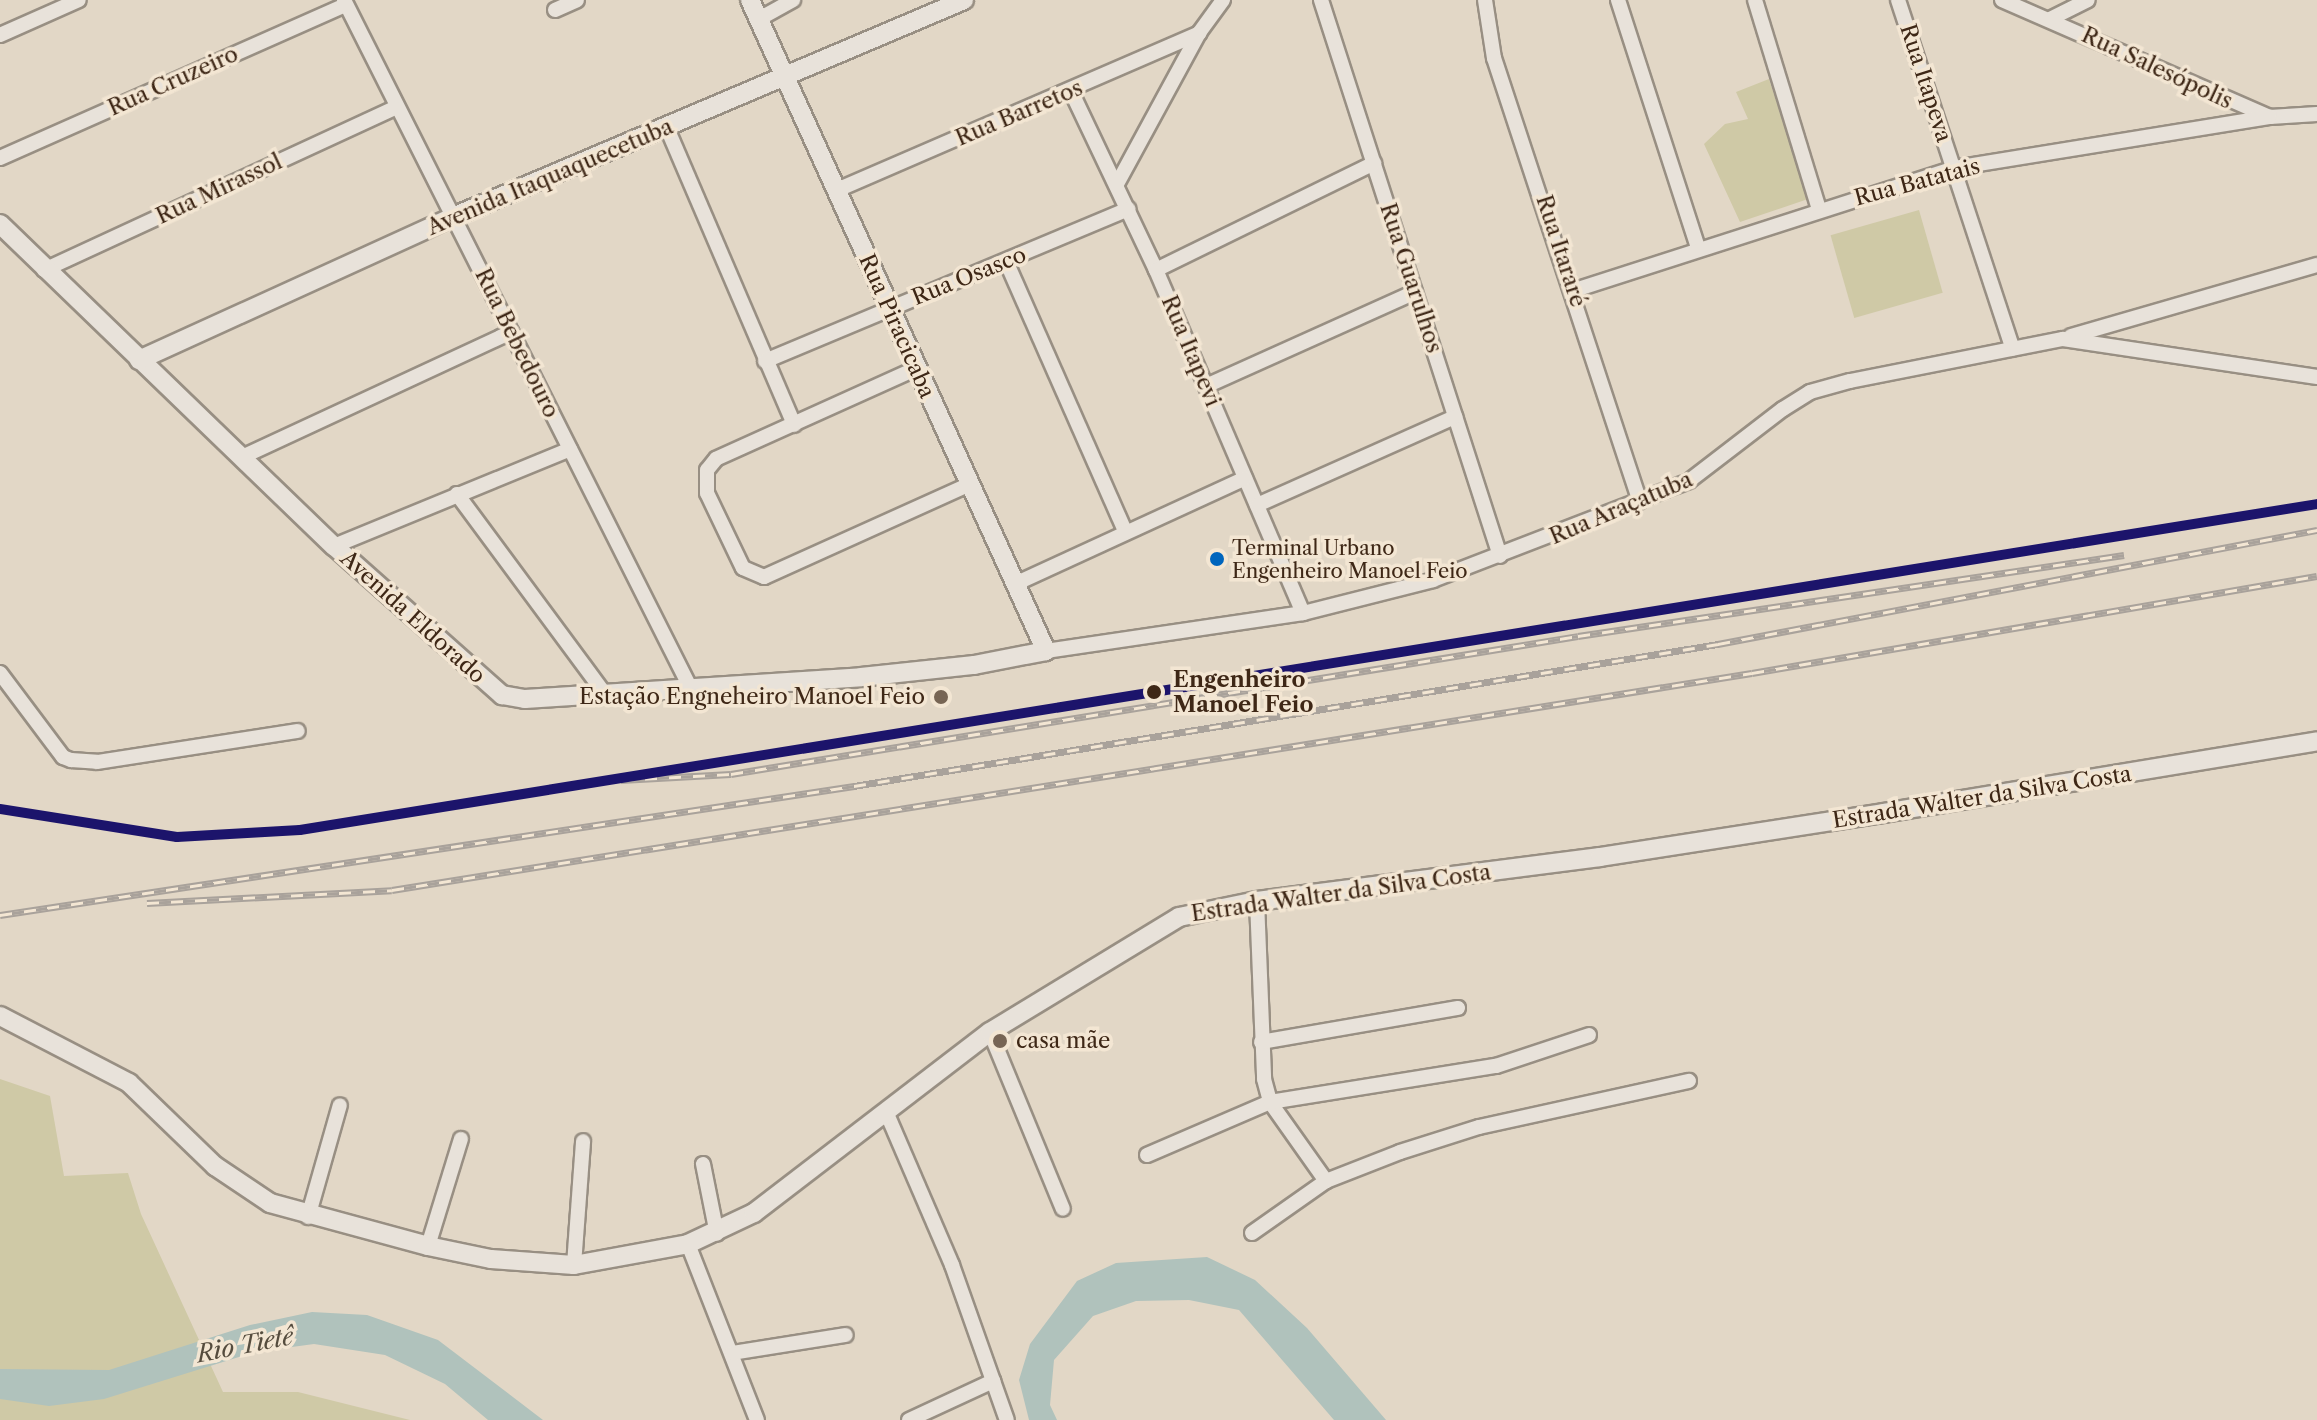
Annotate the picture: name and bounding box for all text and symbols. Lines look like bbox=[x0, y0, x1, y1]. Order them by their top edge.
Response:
street label: Rua Itapeva bbox=[1894, 21, 1958, 145]
street label: Rua Salesópolis bbox=[2077, 21, 2237, 115]
street label: Rua Cruzeiro bbox=[104, 41, 242, 121]
street label: Rua Barretos bbox=[951, 74, 1087, 152]
street label: Avenida Itaquaquecetuba bbox=[423, 113, 677, 241]
street label: Rua Mirassol bbox=[152, 148, 286, 230]
street label: Rua Batatais bbox=[1851, 153, 1983, 211]
street label: Rua Itararé bbox=[1530, 192, 1592, 310]
street label: Rua Guarulhos bbox=[1374, 200, 1448, 356]
street label: Rua Osasco bbox=[908, 241, 1030, 311]
street label: Rua Piracicaba bbox=[853, 250, 941, 402]
street label: Rua Bebedouro bbox=[469, 264, 565, 422]
street label: Rua Itapevi bbox=[1156, 291, 1226, 411]
street label: Rua Araçatuba bbox=[1545, 466, 1697, 550]
place label: Terminal Urbano Engenheiro Manoel Feio bbox=[1232, 536, 1468, 583]
street label: Avenida Eldorado bbox=[335, 545, 491, 689]
marker: Terminal Urbano Engenheiro Manoel Feio bbox=[1209, 551, 1225, 567]
place label: Engenheiro Manoel Feio bbox=[1173, 666, 1313, 718]
marker: Engenheiro Manoel Feio bbox=[1142, 680, 1166, 704]
place label: Estação Engneheiro Manoel Feio bbox=[579, 684, 925, 710]
marker: Estação Engneheiro Manoel Feio bbox=[932, 688, 950, 706]
street label: Estrada Walter da Silva Costa bbox=[1830, 760, 2134, 834]
street label: Estrada Walter da Silva Costa bbox=[1188, 859, 1494, 927]
place label: casa mãe bbox=[1016, 1028, 1111, 1054]
marker: casa mãe bbox=[991, 1032, 1009, 1050]
water label: Rio Tietê bbox=[194, 1322, 296, 1368]

